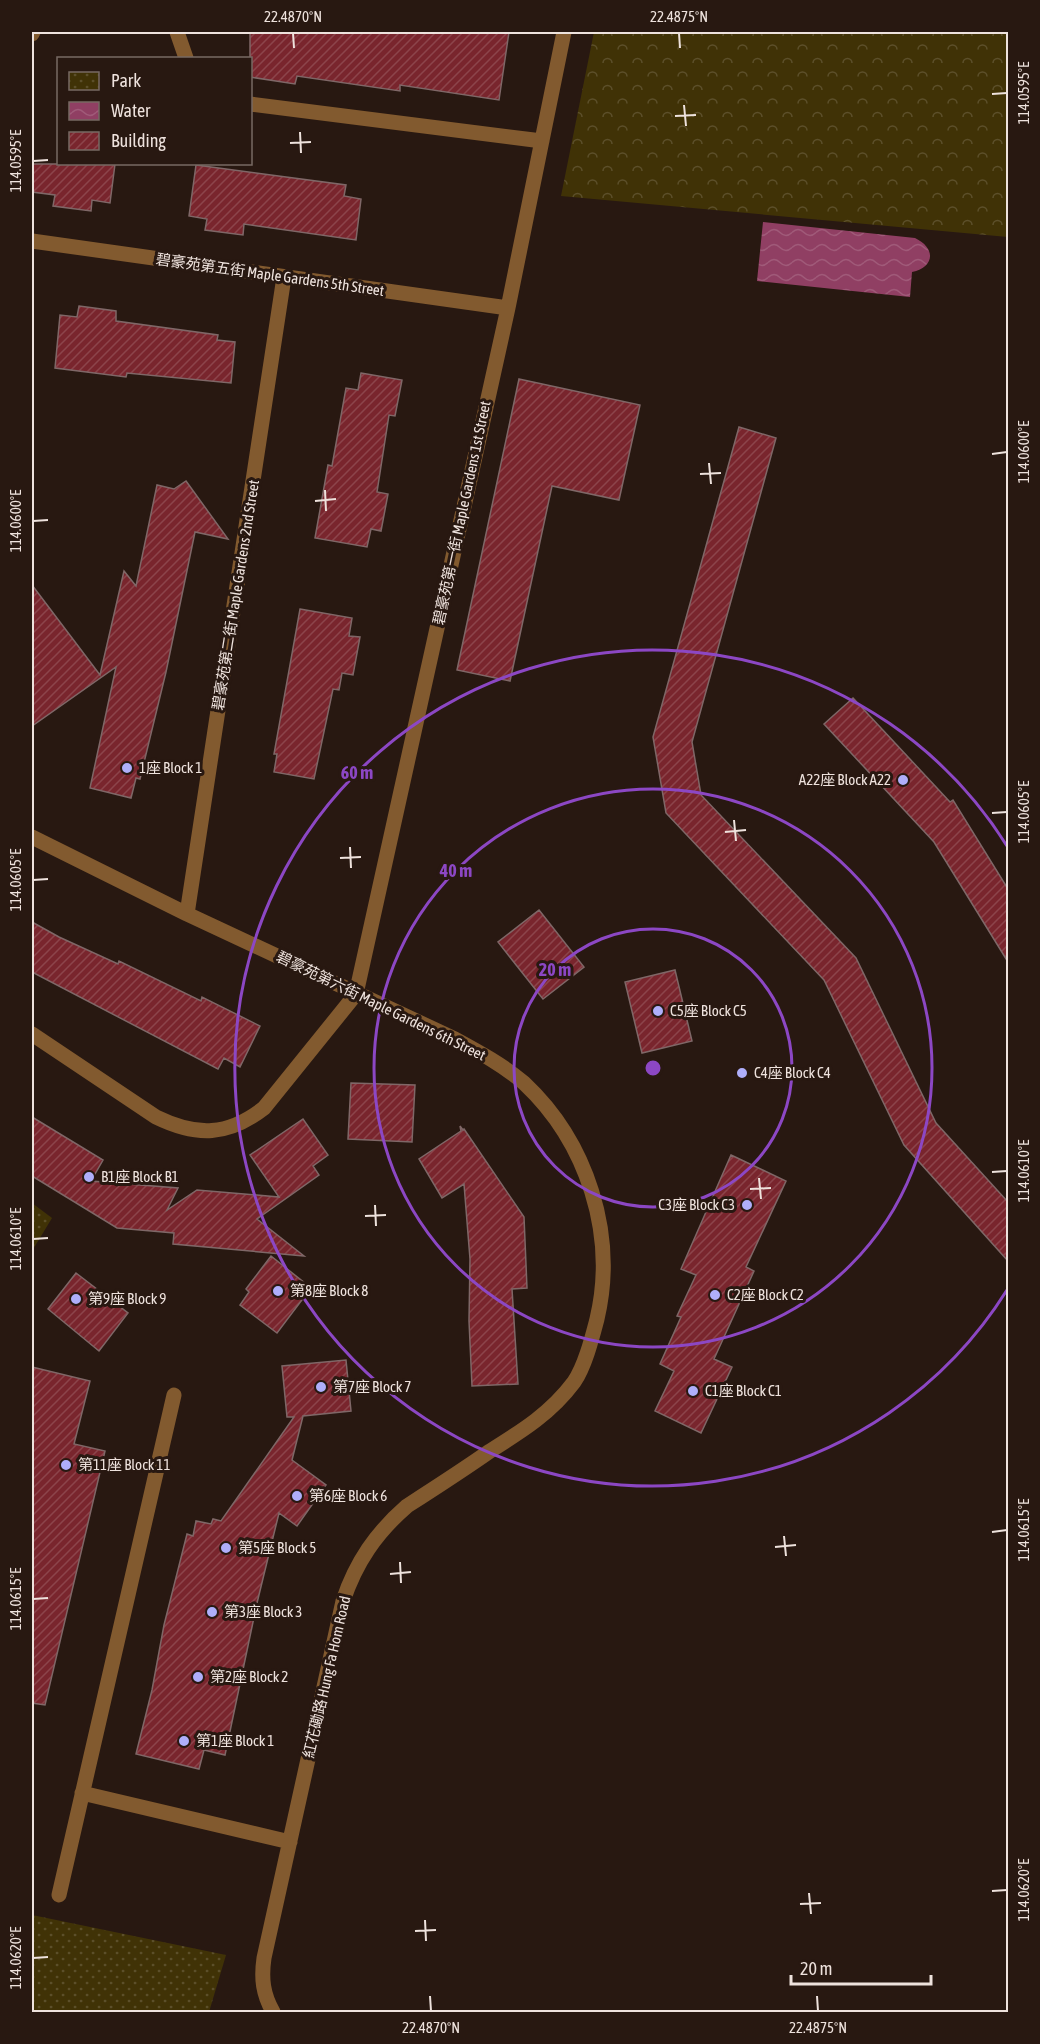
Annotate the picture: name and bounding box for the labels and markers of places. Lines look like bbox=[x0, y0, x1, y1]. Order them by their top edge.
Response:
place label: 1座 Block 1 bbox=[139, 759, 202, 776]
marker: 1座 Block 1 bbox=[120, 761, 134, 775]
place label: A22座 Block A22 bbox=[799, 771, 891, 788]
marker: A22座 Block A22 bbox=[896, 773, 910, 787]
place label: C5座 Block C5 bbox=[670, 1002, 747, 1019]
marker: C5座 Block C5 bbox=[651, 1004, 665, 1018]
centre of rings bbox=[643, 1058, 663, 1078]
place label: C4座 Block C4 bbox=[754, 1064, 831, 1081]
marker: C4座 Block C4 bbox=[735, 1066, 749, 1080]
place label: B1座 Block B1 bbox=[101, 1168, 179, 1185]
marker: B1座 Block B1 bbox=[82, 1170, 96, 1184]
place label: C3座 Block C3 bbox=[658, 1196, 735, 1213]
marker: C3座 Block C3 bbox=[740, 1198, 754, 1212]
place label: 第8座 Block 8 bbox=[290, 1282, 368, 1299]
marker: 第8座 Block 8 bbox=[271, 1284, 285, 1298]
place label: C2座 Block C2 bbox=[727, 1286, 804, 1303]
marker: C2座 Block C2 bbox=[708, 1288, 722, 1302]
place label: 第9座 Block 9 bbox=[88, 1290, 166, 1307]
marker: 第9座 Block 9 bbox=[69, 1292, 83, 1306]
place label: 第7座 Block 7 bbox=[333, 1378, 411, 1395]
marker: 第7座 Block 7 bbox=[314, 1380, 328, 1394]
place label: C1座 Block C1 bbox=[705, 1382, 782, 1399]
marker: C1座 Block C1 bbox=[686, 1384, 700, 1398]
place label: 第11座 Block 11 bbox=[78, 1456, 170, 1473]
marker: 第11座 Block 11 bbox=[59, 1458, 73, 1472]
place label: 第6座 Block 6 bbox=[309, 1487, 387, 1504]
marker: 第6座 Block 6 bbox=[290, 1489, 304, 1503]
place label: 第5座 Block 5 bbox=[238, 1539, 316, 1556]
marker: 第5座 Block 5 bbox=[219, 1541, 233, 1555]
place label: 第3座 Block 3 bbox=[224, 1603, 302, 1620]
marker: 第3座 Block 3 bbox=[205, 1605, 219, 1619]
place label: 第2座 Block 2 bbox=[210, 1668, 288, 1685]
marker: 第2座 Block 2 bbox=[191, 1670, 205, 1684]
place label: 第1座 Block 1 bbox=[196, 1732, 274, 1749]
marker: 第1座 Block 1 bbox=[177, 1734, 191, 1748]

